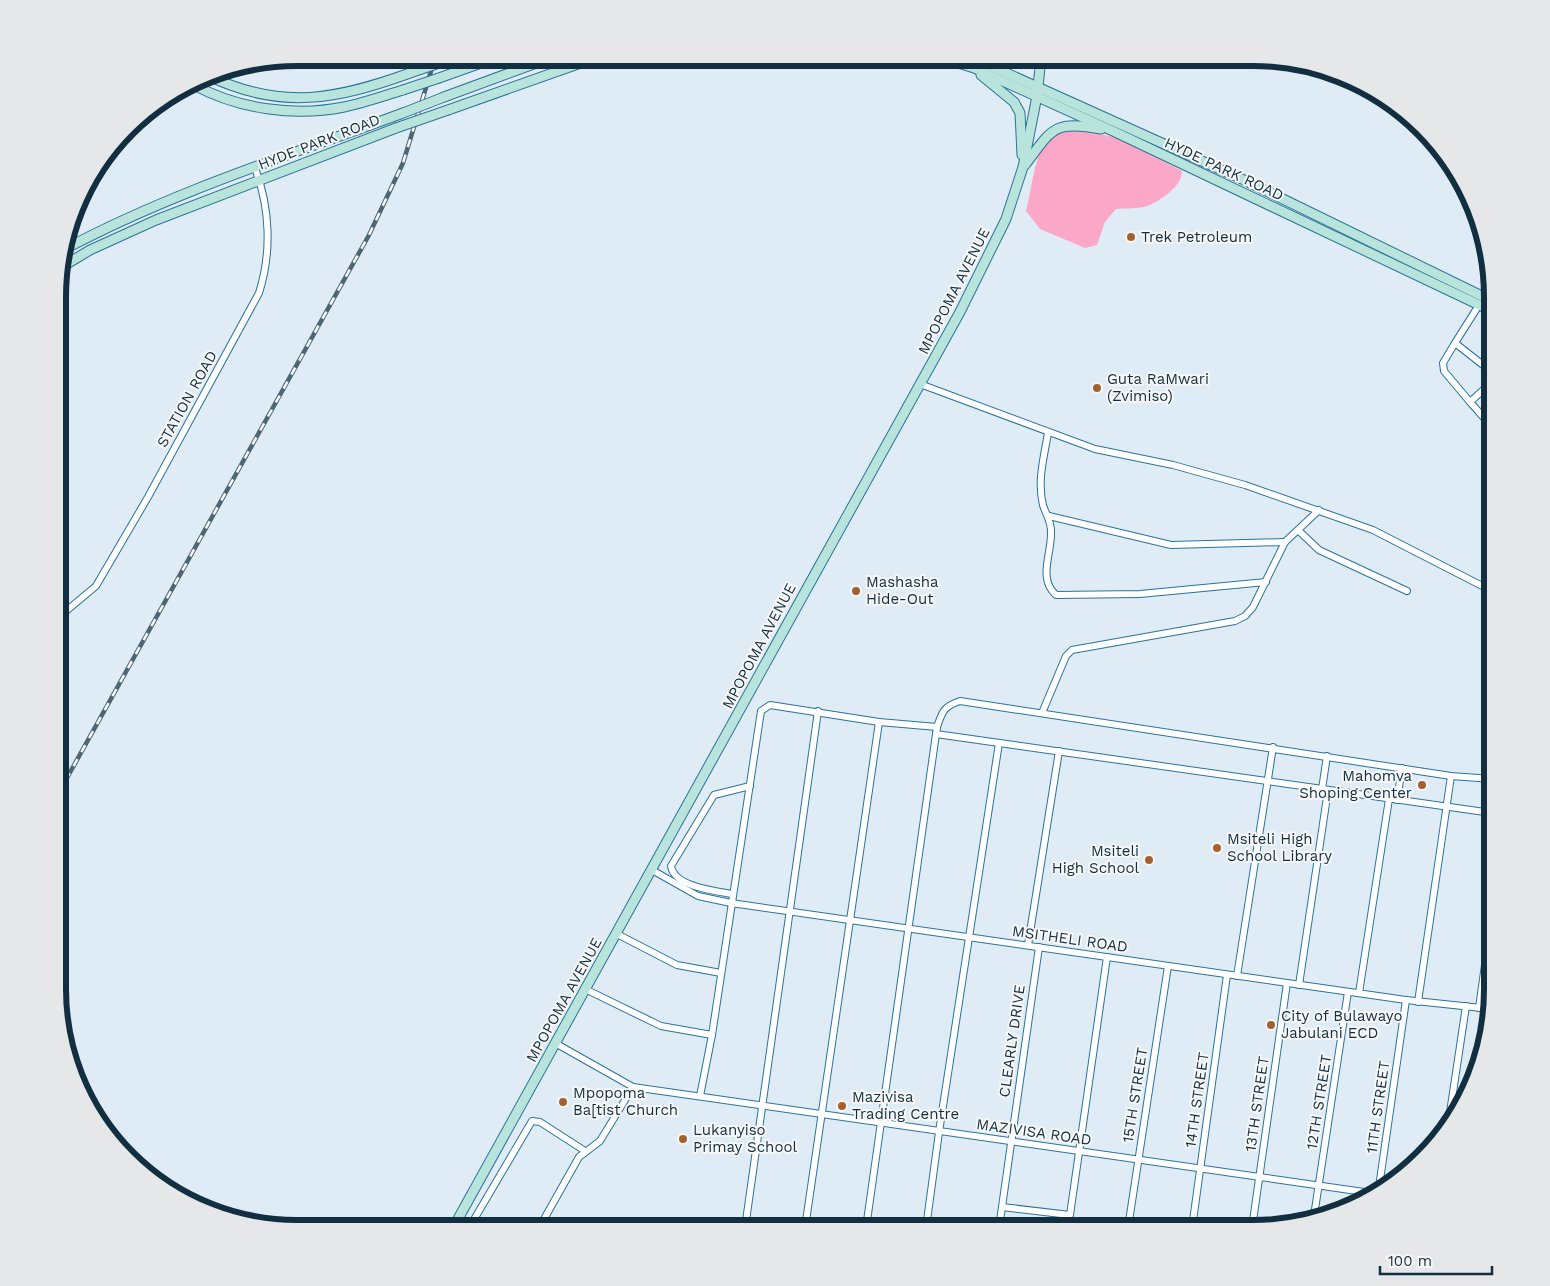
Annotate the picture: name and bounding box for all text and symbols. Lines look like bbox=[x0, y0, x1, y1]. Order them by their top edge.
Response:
street label: HYDE PARK ROAD bbox=[255, 110, 383, 174]
street label: HYDE PARK ROAD bbox=[1162, 134, 1286, 204]
street label: MPOPOMA AVENUE bbox=[914, 225, 994, 357]
place label: Trek Petroleum bbox=[1141, 228, 1252, 246]
marker: Trek Petroleum bbox=[1125, 231, 1137, 243]
street label: STATION ROAD bbox=[153, 348, 221, 450]
place label: Guta RaMwari (Zvimiso) bbox=[1107, 370, 1209, 405]
marker: Guta RaMwari (Zvimiso) bbox=[1091, 382, 1103, 394]
place label: Mashasha Hide-Out bbox=[866, 573, 939, 608]
street label: MPOPOMA AVENUE bbox=[718, 580, 800, 712]
marker: Mashasha Hide-Out bbox=[850, 585, 862, 597]
place label: Mahomva Shoping Center bbox=[1299, 767, 1412, 802]
marker: Mahomva Shoping Center bbox=[1416, 779, 1428, 791]
place label: Msiteli High School Library bbox=[1227, 830, 1332, 865]
place label: Msiteli High School bbox=[1052, 842, 1139, 877]
marker: Msiteli High School Library bbox=[1211, 842, 1223, 854]
marker: Msiteli High School bbox=[1143, 854, 1155, 866]
street label: MSITHELI ROAD bbox=[1011, 922, 1129, 956]
street label: MPOPOMA AVENUE bbox=[522, 935, 606, 1065]
street label: CLEARLY DRIVE bbox=[995, 984, 1029, 1098]
place label: City of Bulawayo Jabulani ECD bbox=[1281, 1007, 1402, 1042]
marker: City of Bulawayo Jabulani ECD bbox=[1265, 1019, 1277, 1031]
street label: 15TH STREET bbox=[1119, 1046, 1151, 1144]
street label: 14TH STREET bbox=[1181, 1051, 1213, 1149]
street label: 12TH STREET bbox=[1303, 1053, 1335, 1151]
street label: 13TH STREET bbox=[1241, 1055, 1273, 1153]
street label: 11TH STREET bbox=[1363, 1060, 1393, 1154]
place label: Mpopoma Ba[tist Church bbox=[573, 1084, 678, 1119]
place label: Mazivisa Trading Centre bbox=[852, 1088, 959, 1123]
marker: Mpopoma Ba[tist Church bbox=[557, 1096, 569, 1108]
marker: Mazivisa Trading Centre bbox=[836, 1100, 848, 1112]
street label: MAZIVISA ROAD bbox=[975, 1115, 1093, 1149]
place label: Lukanyiso Primay School bbox=[693, 1121, 797, 1156]
marker: Lukanyiso Primay School bbox=[677, 1133, 689, 1145]
scale bar bbox=[1380, 1244, 1492, 1276]
text: 100 m bbox=[1388, 1252, 1432, 1270]

